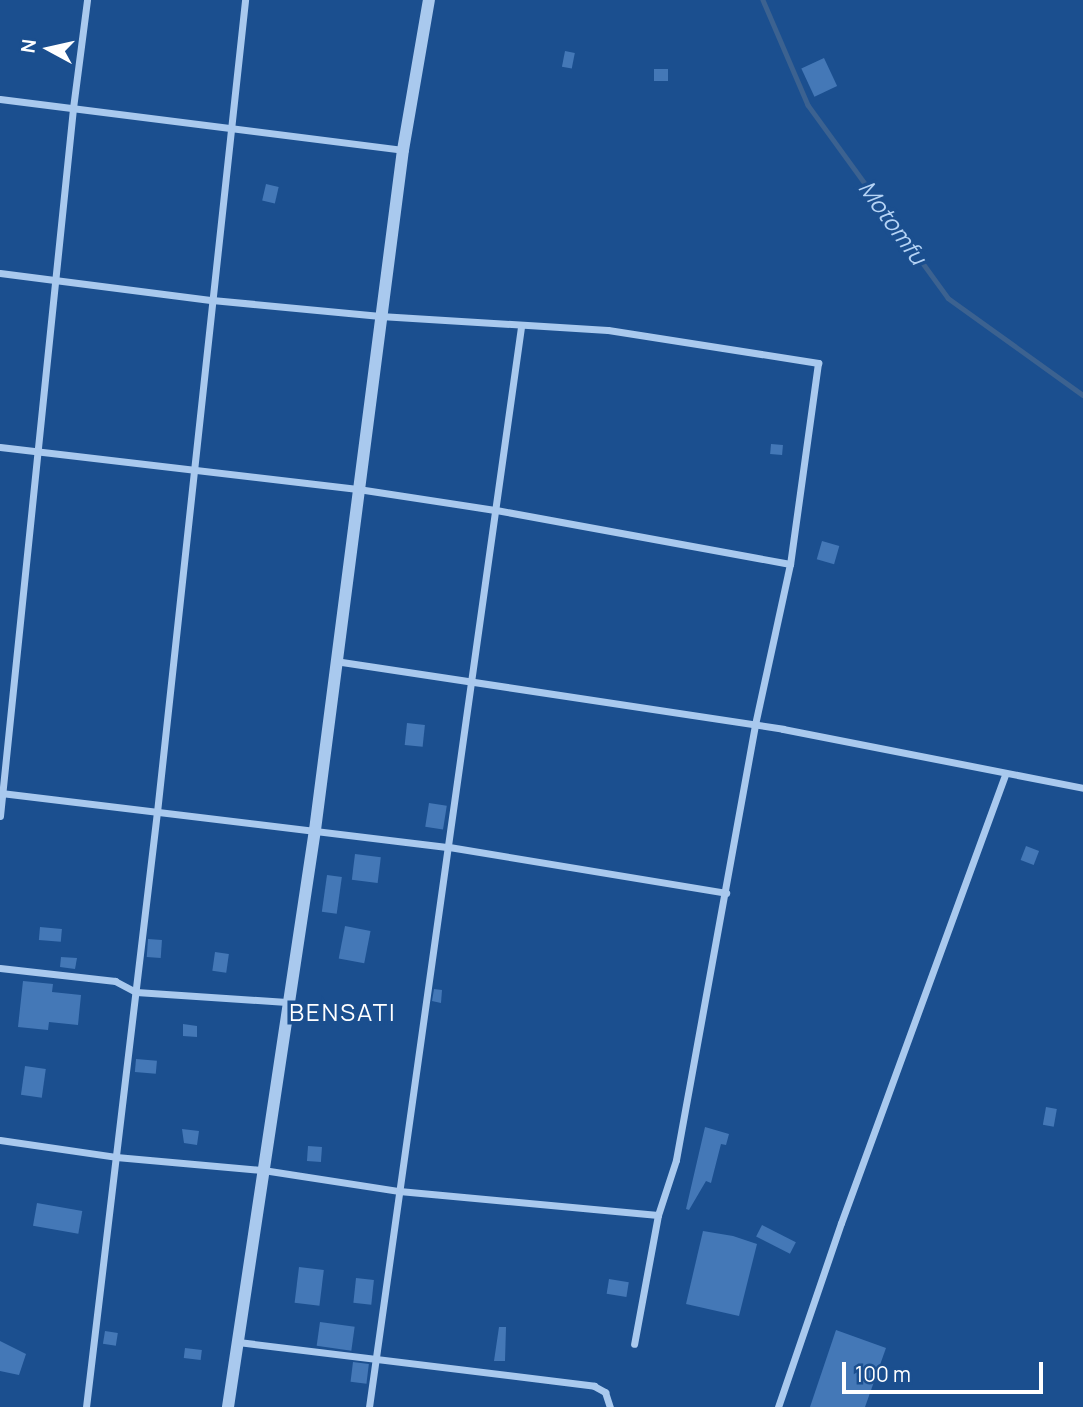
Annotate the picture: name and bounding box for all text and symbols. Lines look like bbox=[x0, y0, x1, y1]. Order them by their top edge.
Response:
north arrow bbox=[14, 14, 84, 84]
text: N bbox=[14, 38, 42, 55]
water label: Motomfu bbox=[853, 175, 933, 269]
district label: BENSATI bbox=[290, 998, 396, 1026]
scale bar bbox=[845, 1348, 1046, 1392]
text: 100 m bbox=[855, 1360, 911, 1388]

